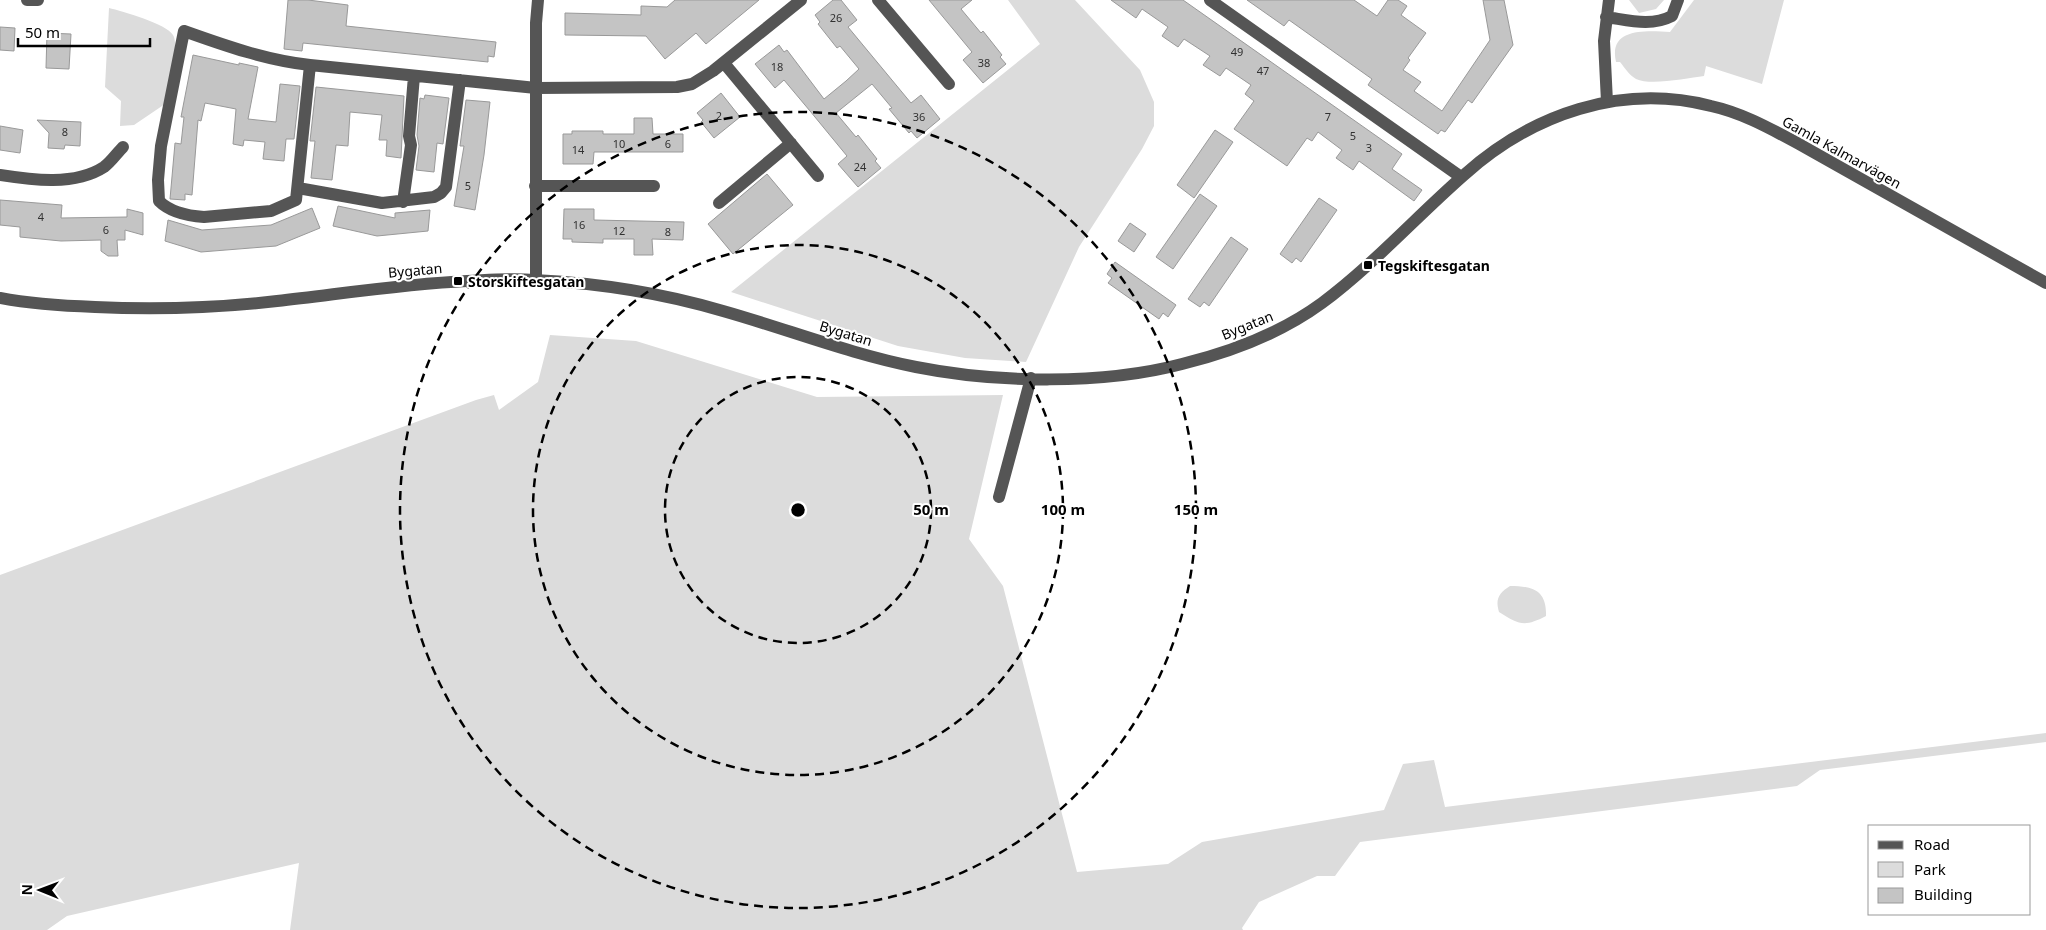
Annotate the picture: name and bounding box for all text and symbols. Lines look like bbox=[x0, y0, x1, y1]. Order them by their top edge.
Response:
house number: 26 bbox=[830, 10, 842, 25]
scale bar bbox=[18, 15, 150, 47]
text: 50 m bbox=[25, 22, 60, 42]
house number: 49 bbox=[1231, 44, 1243, 59]
house number: 38 bbox=[978, 55, 990, 70]
house number: 18 bbox=[771, 59, 783, 74]
house number: 47 bbox=[1257, 63, 1269, 78]
house number: 2 bbox=[716, 108, 722, 123]
house number: 36 bbox=[913, 109, 925, 124]
house number: 7 bbox=[1325, 109, 1331, 124]
street label: Gamla Kalmarvägen bbox=[1779, 111, 1905, 193]
house number: 8 bbox=[62, 124, 68, 139]
house number: 5 bbox=[1350, 128, 1356, 143]
house number: 10 bbox=[613, 136, 625, 151]
house number: 6 bbox=[665, 136, 671, 151]
house number: 3 bbox=[1366, 140, 1372, 155]
house number: 14 bbox=[572, 142, 585, 157]
house number: 24 bbox=[854, 159, 867, 174]
house number: 5 bbox=[465, 178, 471, 193]
house number: 4 bbox=[38, 209, 45, 224]
house number: 16 bbox=[573, 217, 585, 232]
house number: 6 bbox=[103, 222, 109, 237]
house number: 12 bbox=[613, 223, 625, 238]
house number: 8 bbox=[665, 224, 671, 239]
place label: Tegskiftesgatan bbox=[1378, 256, 1490, 275]
street label: Bygatan bbox=[387, 258, 443, 282]
marker: Tegskiftesgatan bbox=[1362, 259, 1374, 271]
place label: Storskiftesgatan bbox=[468, 272, 584, 291]
marker: Storskiftesgatan bbox=[452, 275, 464, 287]
street label: Bygatan bbox=[1218, 306, 1276, 344]
street label: Bygatan bbox=[817, 316, 875, 350]
text: 50 m bbox=[913, 499, 949, 519]
text: 100 m bbox=[1041, 499, 1085, 519]
text: 150 m bbox=[1174, 499, 1218, 519]
centre of rings bbox=[789, 501, 807, 519]
legend bbox=[1868, 825, 2031, 915]
text: Road bbox=[1914, 834, 1950, 854]
text: Park bbox=[1914, 859, 1946, 879]
north arrow bbox=[15, 865, 65, 915]
text: N bbox=[17, 884, 36, 896]
text: Building bbox=[1914, 884, 1972, 904]

